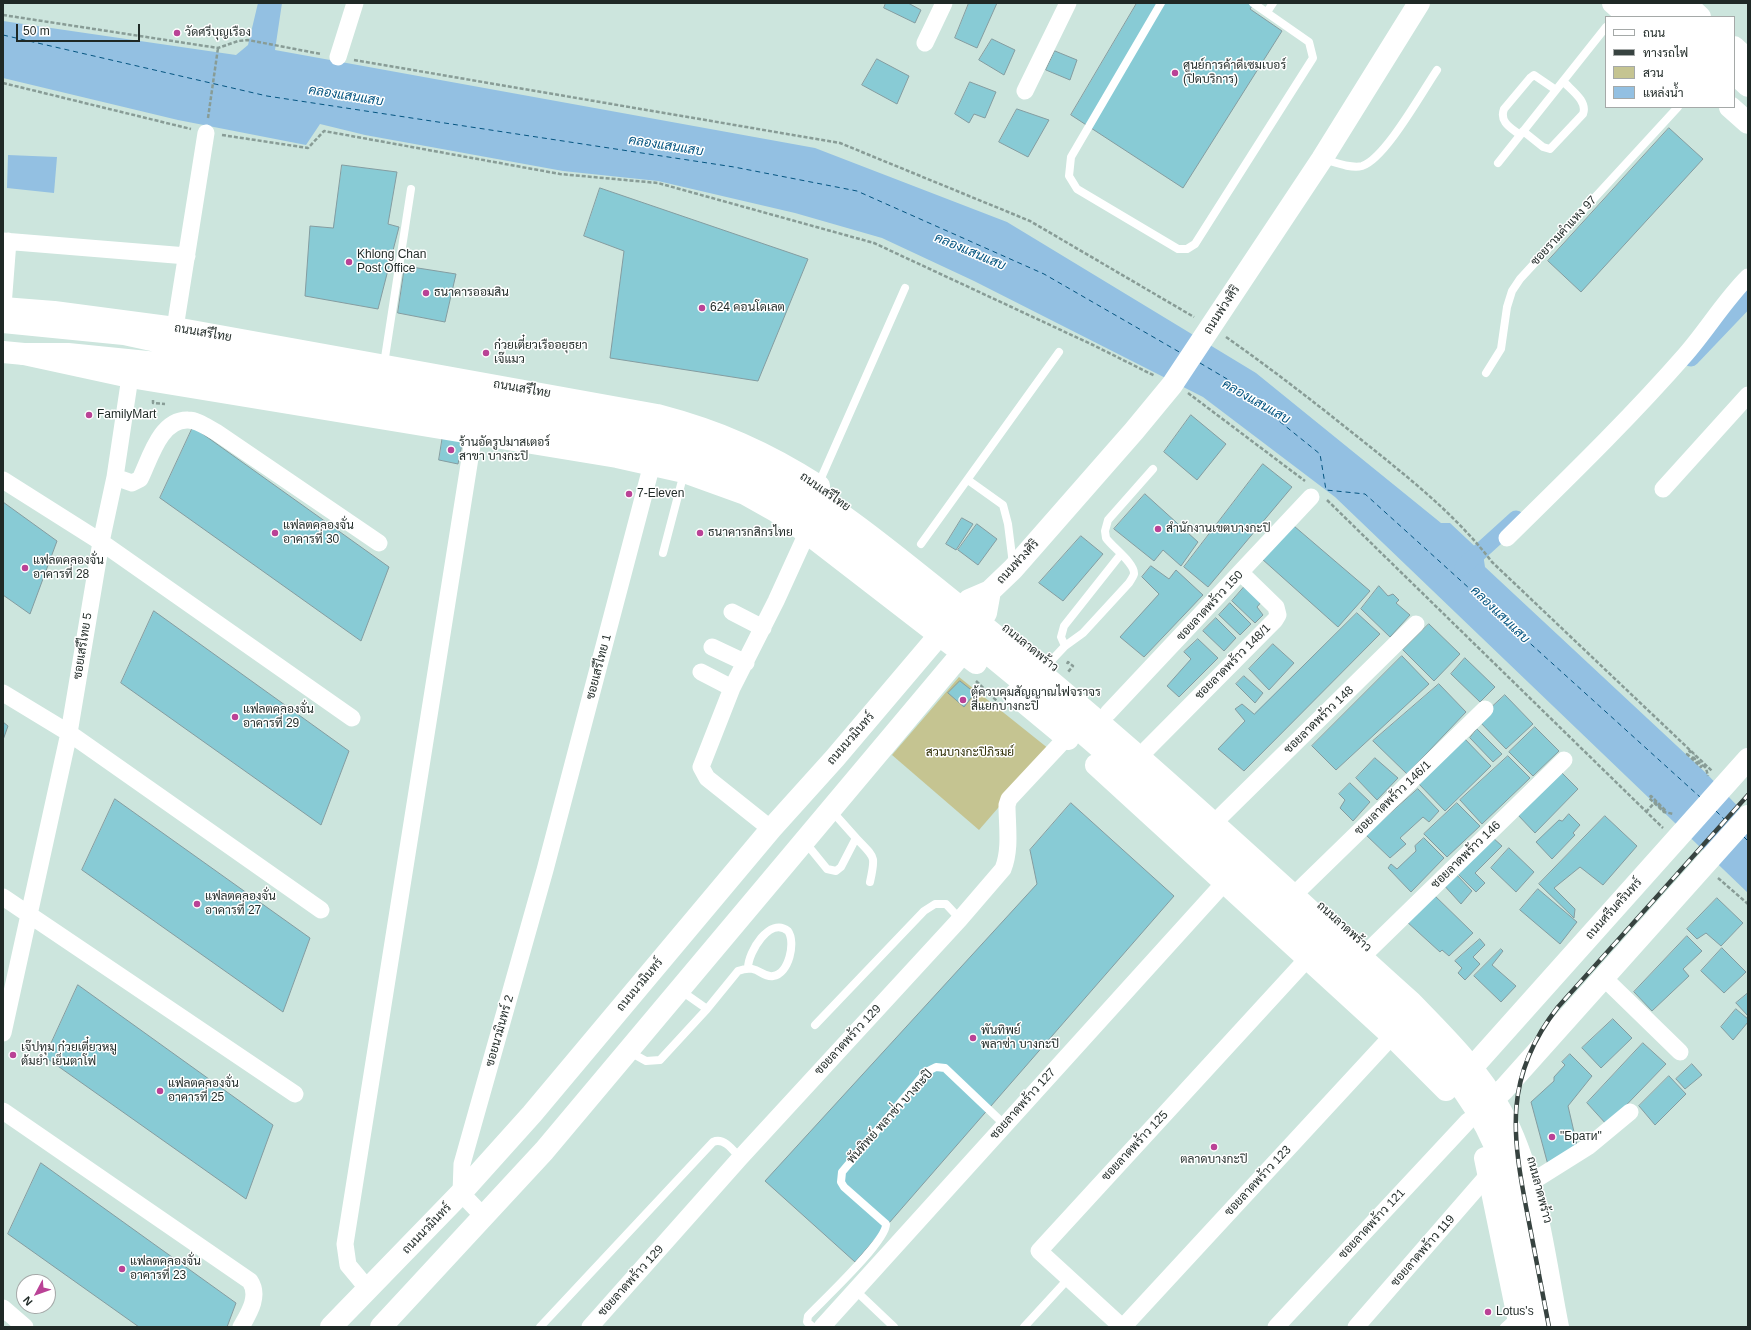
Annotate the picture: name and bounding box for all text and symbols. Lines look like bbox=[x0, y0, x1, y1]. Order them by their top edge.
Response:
scale bar bbox=[18, 16, 142, 42]
legend bbox=[1605, 16, 1735, 108]
text: 50 m bbox=[23, 24, 50, 38]
place label: วัดศรีบุญเรือง bbox=[185, 26, 251, 40]
text: ถนน bbox=[1643, 26, 1665, 40]
marker: วัดศรีบุญเรือง bbox=[172, 28, 182, 38]
text: ทางรถไฟ bbox=[1643, 46, 1688, 60]
place label: ศูนย์การค้าดีเซมเบอร์ (ปิดบริการ) bbox=[1183, 59, 1286, 87]
text: สวน bbox=[1643, 66, 1664, 80]
marker: ศูนย์การค้าดีเซมเบอร์ (ปิดบริการ) bbox=[1170, 68, 1180, 78]
water label: คลองแสนแสบ bbox=[307, 82, 385, 110]
text: แหล่งน้ำ bbox=[1643, 86, 1683, 100]
water label: คลองแสนแสบ bbox=[627, 132, 705, 160]
street label: ซอยรามคำแหง 97 bbox=[1528, 193, 1600, 269]
water label: คลองแสนแสบ bbox=[932, 230, 1008, 274]
place label: Khlong Chan Post Office bbox=[357, 248, 426, 276]
marker: Khlong Chan Post Office bbox=[344, 257, 354, 267]
street label: ถนนพ่วงศิริ bbox=[1201, 283, 1243, 337]
place label: ธนาคารออมสิน bbox=[434, 286, 509, 300]
marker: ธนาคารออมสิน bbox=[421, 288, 431, 298]
place label: 624 คอนโดเลต bbox=[710, 301, 785, 315]
marker: 624 คอนโดเลต bbox=[697, 303, 707, 313]
street label: ถนนเสรีไทย bbox=[173, 321, 233, 345]
place label: ก๋วยเตี๋ยวเรืออยุธยา เจ๊แมว bbox=[494, 339, 588, 367]
marker: ก๋วยเตี๋ยวเรืออยุธยา เจ๊แมว bbox=[481, 348, 491, 358]
water label: คลองแสนแสบ bbox=[1219, 376, 1293, 428]
street label: ถนนเสรีไทย bbox=[492, 377, 552, 401]
place label: FamilyMart bbox=[97, 408, 156, 422]
marker: FamilyMart bbox=[84, 410, 94, 420]
place label: ร้านอัดรูปมาสเตอร์ สาขา บางกะปิ bbox=[459, 436, 550, 464]
marker: ร้านอัดรูปมาสเตอร์ สาขา บางกะปิ bbox=[446, 445, 456, 455]
street label: ถนนเสรีไทย bbox=[797, 469, 853, 515]
place label: 7-Eleven bbox=[637, 487, 684, 501]
marker: 7-Eleven bbox=[624, 489, 634, 499]
place label: แฟลตคลองจั่น อาคารที่ 30 bbox=[283, 519, 354, 547]
place label: สำนักงานเขตบางกะปิ bbox=[1166, 522, 1271, 536]
marker: สำนักงานเขตบางกะปิ bbox=[1153, 524, 1163, 534]
place label: ธนาคารกสิกรไทย bbox=[708, 526, 793, 540]
marker: แฟลตคลองจั่น อาคารที่ 30 bbox=[270, 528, 280, 538]
marker: ธนาคารกสิกรไทย bbox=[695, 528, 705, 538]
street label: ถนนพ่วงศิริ bbox=[994, 537, 1042, 587]
place label: แฟลตคลองจั่น อาคารที่ 28 bbox=[33, 554, 104, 582]
marker: แฟลตคลองจั่น อาคารที่ 28 bbox=[20, 563, 30, 573]
street label: ซอยลาดพร้าว 150 bbox=[1174, 568, 1246, 644]
water label: คลองแสนแสบ bbox=[1467, 583, 1533, 647]
street label: ซอยเสรีไทย 5 bbox=[71, 612, 95, 680]
street label: ถนนลาดพร้าว bbox=[999, 621, 1061, 675]
street label: ซอยลาดพร้าว 148/1 bbox=[1192, 621, 1274, 703]
street label: ซอยเสรีไทย 1 bbox=[583, 633, 615, 701]
street label: ซอยลาดพร้าว 148 bbox=[1281, 683, 1357, 757]
place label: ตู้ควบคุมสัญญาณไฟจราจร สี่แยกบางกะปิ bbox=[971, 686, 1101, 714]
marker: ตู้ควบคุมสัญญาณไฟจราจร สี่แยกบางกะปิ bbox=[958, 695, 968, 705]
place label: แฟลตคลองจั่น อาคารที่ 29 bbox=[243, 703, 314, 731]
street label: ถนนนวมินทร์ bbox=[824, 710, 878, 768]
marker: แฟลตคลองจั่น อาคารที่ 29 bbox=[230, 712, 240, 722]
park label: สวนบางกะปิภิรมย์ bbox=[926, 746, 1014, 760]
street label: ซอยลาดพร้าว 146/1 bbox=[1352, 758, 1434, 838]
street label: ซอยลาดพร้าว 146 bbox=[1428, 818, 1504, 892]
street label: ถนนศรีนครินทร์ bbox=[1583, 875, 1645, 943]
place label: แฟลตคลองจั่น อาคารที่ 27 bbox=[205, 890, 276, 918]
marker: แฟลตคลองจั่น อาคารที่ 27 bbox=[192, 899, 202, 909]
street label: ถนนลาดพร้าว bbox=[1314, 899, 1374, 955]
street label: ถนนนวมินทร์ bbox=[614, 956, 666, 1014]
street label: ซอยนวมินทร์ 2 bbox=[483, 994, 517, 1068]
street label: ซอยลาดพร้าว 129 bbox=[812, 1002, 884, 1078]
place label: พันทิพย์ พลาซ่า บางกะปิ bbox=[981, 1024, 1059, 1052]
marker: พันทิพย์ พลาซ่า บางกะปิ bbox=[968, 1033, 978, 1043]
place label: เจ๊ปทุม ก๋วยเตี๋ยวหมู ต้มยำ เย็นตาโฟ bbox=[21, 1041, 117, 1069]
marker: เจ๊ปทุม ก๋วยเตี๋ยวหมู ต้มยำ เย็นตาโฟ bbox=[8, 1050, 18, 1060]
street label: ซอยลาดพร้าว 127 bbox=[987, 1065, 1059, 1143]
street label: พันทิพย์ พลาซ่่า บางกะปิ bbox=[844, 1067, 936, 1167]
place label: แฟลตคลองจั่น อาคารที่ 25 bbox=[168, 1077, 239, 1105]
marker: แฟลตคลองจั่น อาคารที่ 25 bbox=[155, 1086, 165, 1096]
street label: ซอยลาดพร้าว 125 bbox=[1099, 1108, 1171, 1184]
place label: "Брати" bbox=[1560, 1130, 1602, 1144]
marker: "Брати" bbox=[1547, 1132, 1557, 1142]
marker: ตลาดบางกะปิ bbox=[1209, 1142, 1219, 1152]
street label: ซอยลาดพร้าว 123 bbox=[1222, 1143, 1294, 1219]
place label: ตลาดบางกะปิ bbox=[1180, 1153, 1248, 1167]
street label: ถนนลาดพร้าว bbox=[1523, 1155, 1555, 1225]
street label: ซอยลาดพร้าว 121 bbox=[1336, 1186, 1408, 1262]
street label: ถนนนวมินทร์ bbox=[399, 1201, 455, 1257]
street label: ซอยลาดพร้าว 119 bbox=[1388, 1212, 1458, 1290]
street label: ซอยลาดพร้าว 129 bbox=[595, 1242, 667, 1320]
place label: แฟลตคลองจั่น อาคารที่ 23 bbox=[130, 1255, 201, 1283]
marker: แฟลตคลองจั่น อาคารที่ 23 bbox=[117, 1264, 127, 1274]
north arrow bbox=[16, 1274, 56, 1314]
text: N bbox=[21, 1294, 35, 1308]
place label: Lotus's bbox=[1496, 1305, 1534, 1319]
marker: Lotus's bbox=[1483, 1307, 1493, 1317]

